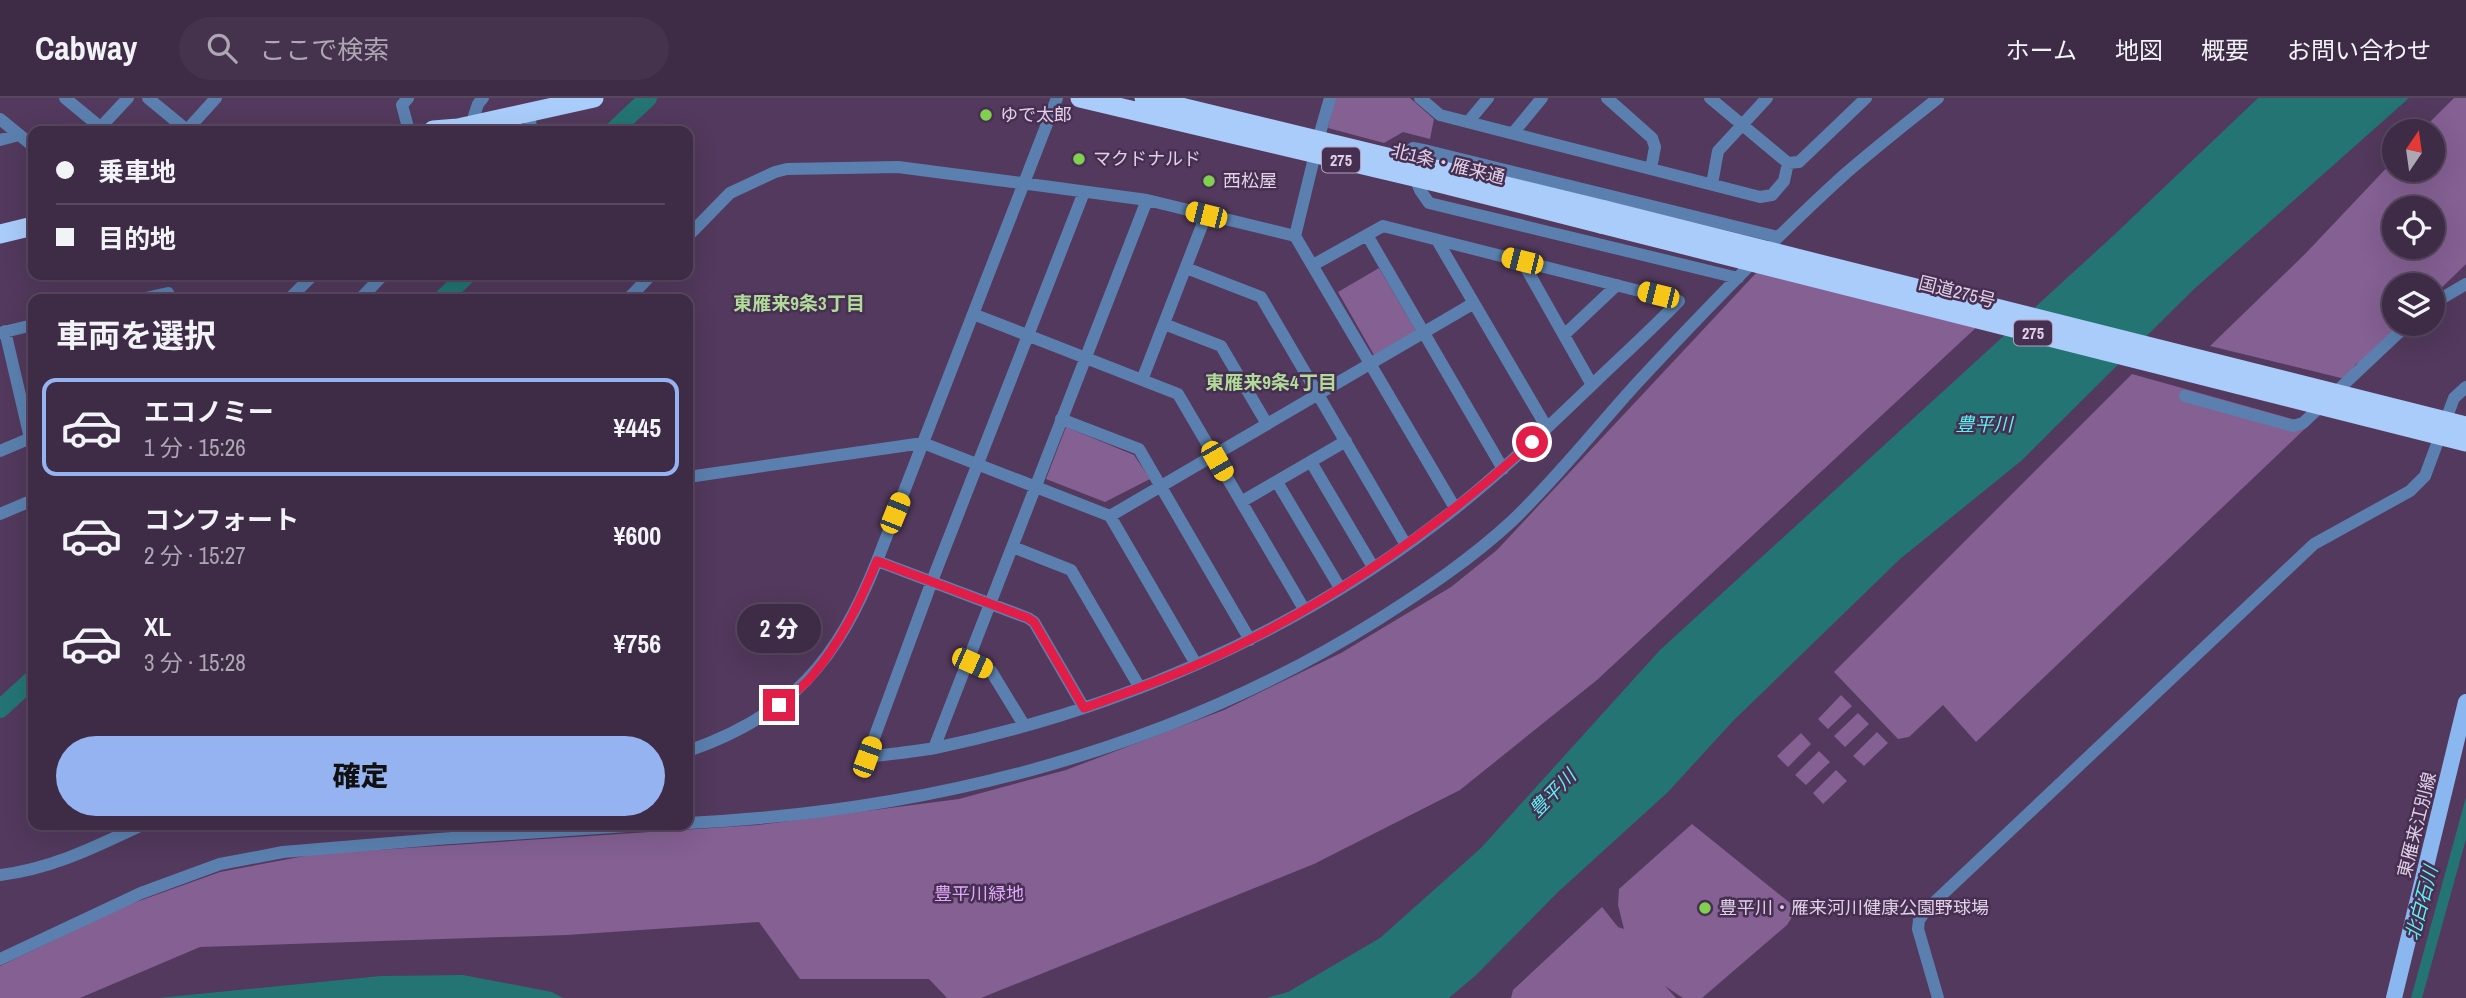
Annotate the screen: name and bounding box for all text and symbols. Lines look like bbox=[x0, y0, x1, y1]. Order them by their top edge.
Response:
search box bbox=[179, 17, 669, 80]
text: Cabway bbox=[35, 26, 137, 70]
icon: search bbox=[203, 29, 241, 67]
text: ここで検索 bbox=[259, 32, 389, 67]
text: ホーム bbox=[2006, 34, 2077, 66]
text: 地図 bbox=[2115, 34, 2163, 66]
text: 概要 bbox=[2201, 34, 2249, 66]
text: お問い合わせ bbox=[2287, 34, 2431, 66]
place label: ゆで太郎 bbox=[1000, 102, 1072, 127]
marker: ゆで太郎 bbox=[978, 107, 994, 123]
north arrow bbox=[2382, 119, 2445, 182]
map controls bbox=[2382, 119, 2445, 336]
street label: 北1条・雁来通 bbox=[1389, 137, 1508, 190]
place label: マクドナルド bbox=[1093, 146, 1201, 171]
road number: 275 bbox=[1322, 148, 1360, 172]
marker: マクドナルド bbox=[1071, 151, 1087, 167]
text: 乗車地 bbox=[98, 154, 176, 189]
place label: 西松屋 bbox=[1223, 168, 1277, 193]
marker: 西松屋 bbox=[1201, 173, 1217, 189]
button: locate bbox=[2382, 196, 2445, 259]
car bbox=[1184, 200, 1229, 230]
text: 目的地 bbox=[98, 221, 176, 256]
car bbox=[1500, 246, 1545, 276]
street label: 国道275号 bbox=[1916, 270, 1998, 313]
button: layers bbox=[2382, 273, 2445, 336]
car bbox=[1636, 280, 1681, 310]
district label: 東雁来9条3丁目 bbox=[733, 290, 865, 316]
text: 車両を選択 bbox=[56, 314, 216, 357]
road number: 275 bbox=[2014, 320, 2052, 345]
district label: 東雁来9条4丁目 bbox=[1205, 369, 1337, 395]
text: エコノミー bbox=[144, 394, 274, 429]
icon: car bbox=[60, 396, 123, 459]
text: ¥445 bbox=[614, 410, 661, 445]
water label: 豊平川 bbox=[1955, 411, 2014, 437]
route start bbox=[1516, 426, 1548, 458]
text: 1 分 · 15:26 bbox=[144, 432, 246, 463]
car bbox=[1198, 438, 1237, 484]
car bbox=[878, 490, 913, 536]
text: コンフォート bbox=[144, 502, 299, 537]
icon: car bbox=[60, 504, 123, 567]
text: ¥600 bbox=[614, 518, 661, 553]
text: 2 分 · 15:27 bbox=[144, 540, 246, 571]
callout: 2 分 bbox=[737, 603, 821, 652]
text: XL bbox=[144, 609, 171, 644]
icon: car bbox=[60, 612, 123, 675]
text: 2 分 bbox=[760, 613, 798, 644]
text: ¥756 bbox=[614, 626, 661, 661]
car bbox=[949, 645, 996, 681]
text: 3 分 · 15:28 bbox=[144, 647, 246, 678]
route end bbox=[763, 689, 795, 721]
car bbox=[850, 734, 885, 780]
button: 確定 bbox=[56, 736, 665, 816]
water label: 豊平川 bbox=[1523, 762, 1583, 823]
street label: 東雁来江別線 bbox=[2391, 769, 2442, 880]
water label: 北白石川 bbox=[2399, 861, 2444, 943]
park label: 豊平川緑地 bbox=[934, 881, 1024, 906]
place label: 豊平川・雁来河川健康公園野球場 bbox=[1719, 895, 1989, 920]
marker: 豊平川・雁来河川健康公園野球場 bbox=[1697, 900, 1713, 916]

